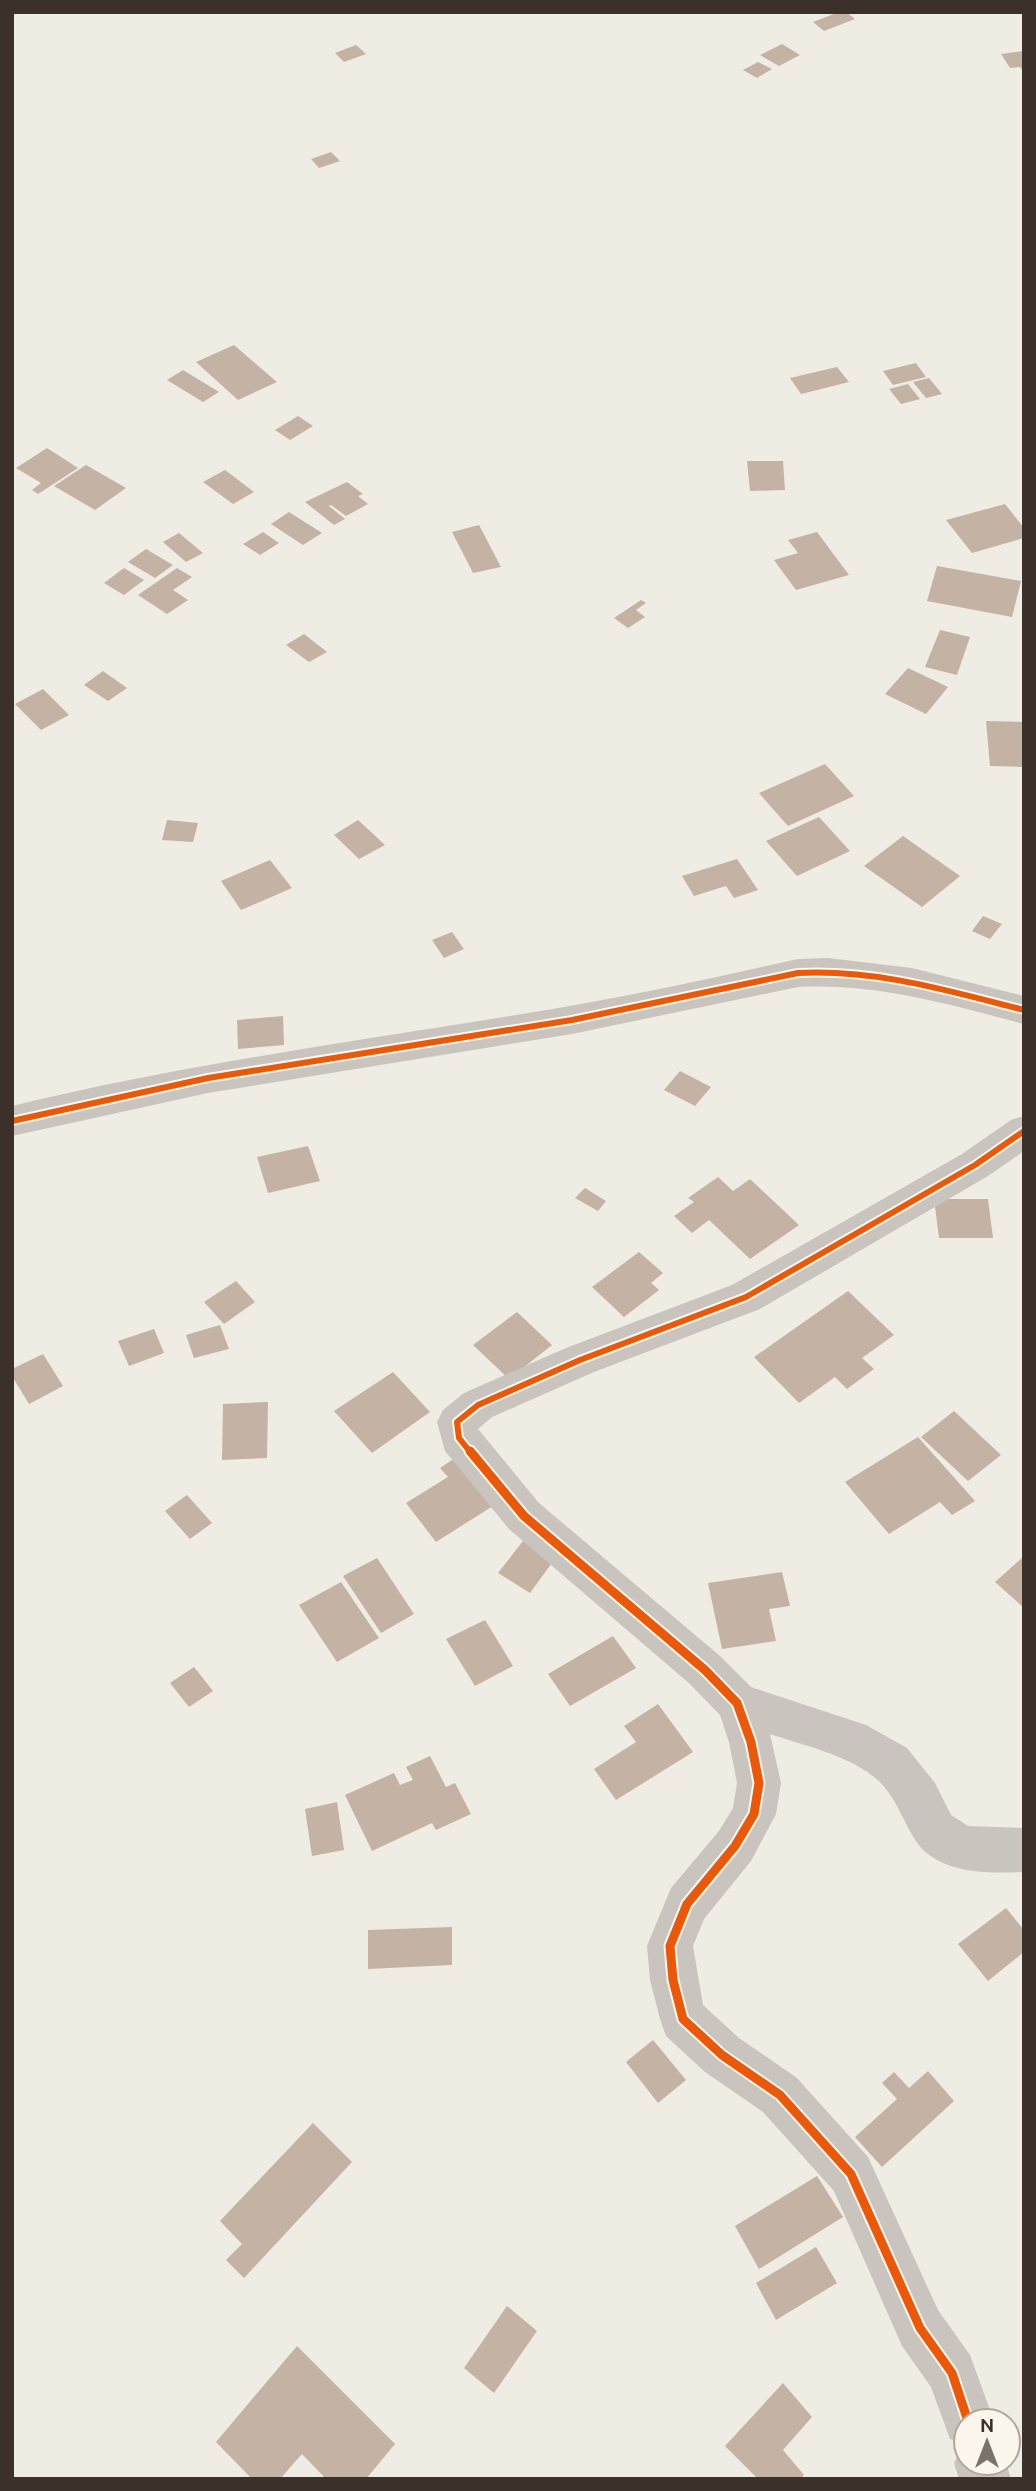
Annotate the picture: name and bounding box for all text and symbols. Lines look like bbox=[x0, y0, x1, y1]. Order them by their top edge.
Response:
north arrow bbox=[952, 2407, 1022, 2477]
text: N bbox=[980, 2414, 994, 2436]

